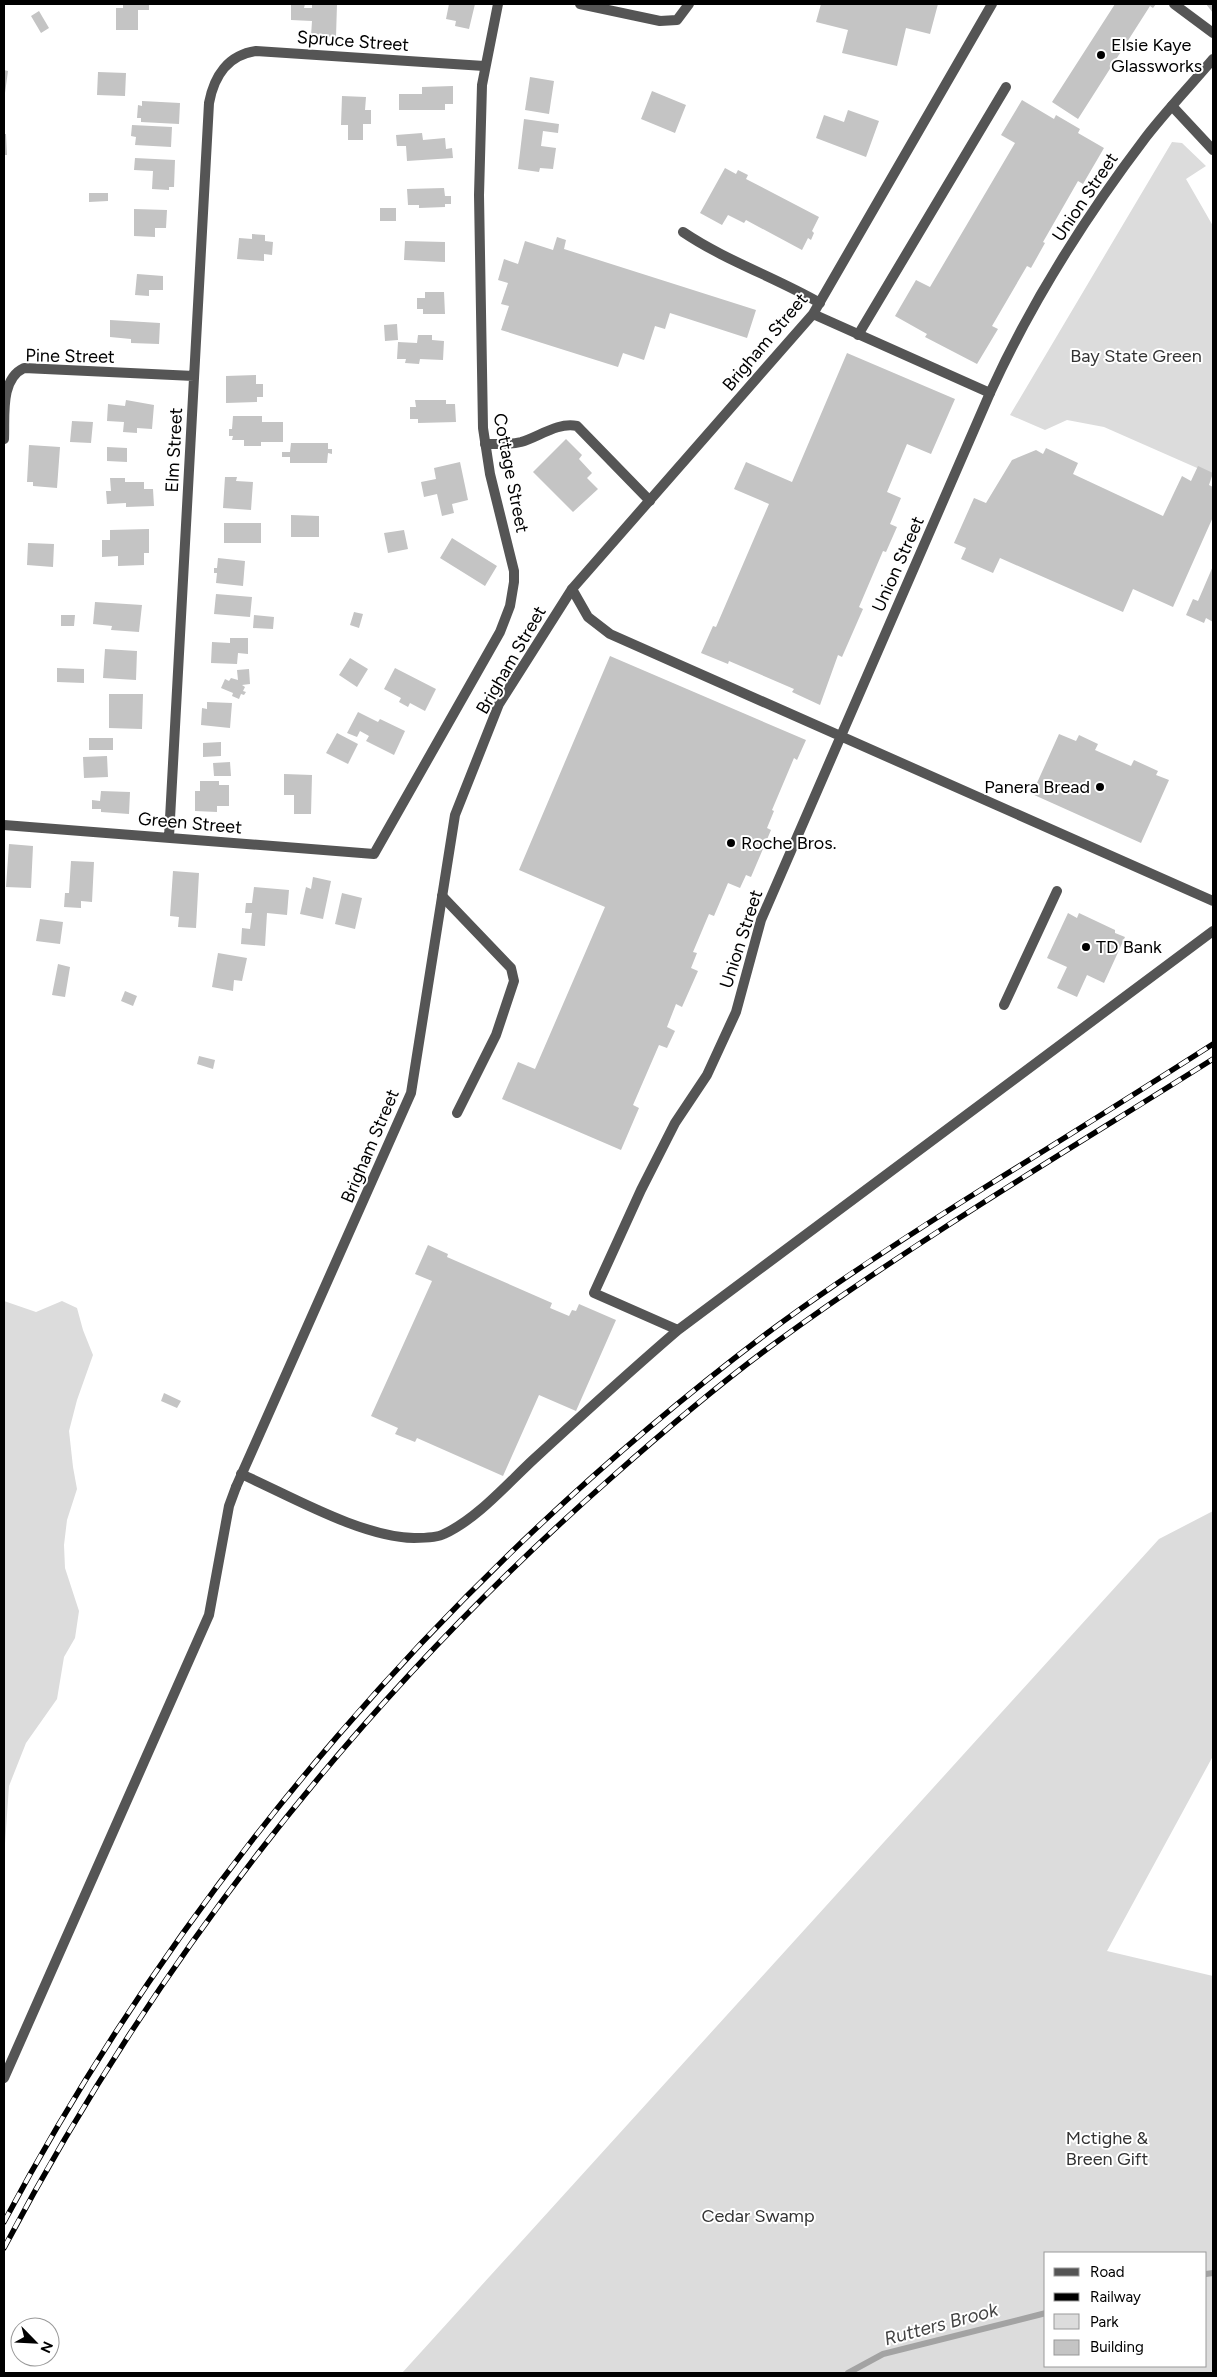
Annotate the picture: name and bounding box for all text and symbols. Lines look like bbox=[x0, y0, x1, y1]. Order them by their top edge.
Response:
street label: Spruce Street bbox=[296, 26, 410, 56]
place label: Elsie Kaye Glassworks bbox=[1111, 34, 1202, 77]
marker: Elsie Kaye Glassworks bbox=[1095, 49, 1107, 61]
street label: Union Street bbox=[1047, 148, 1123, 246]
street label: Brigham Street bbox=[718, 288, 813, 396]
street label: Pine Street bbox=[25, 344, 115, 368]
park label: Bay State Green bbox=[1070, 345, 1202, 367]
street label: Elm Street bbox=[161, 407, 187, 493]
street label: Cottage Street bbox=[489, 411, 533, 535]
street label: Union Street bbox=[867, 513, 929, 615]
street label: Brigham Street bbox=[471, 602, 551, 718]
place label: Panera Bread bbox=[984, 776, 1090, 798]
marker: Panera Bread bbox=[1094, 781, 1106, 793]
street label: Green Street bbox=[137, 807, 243, 839]
place label: Roche Bros. bbox=[741, 832, 836, 854]
marker: Roche Bros. bbox=[725, 837, 737, 849]
street label: Union Street bbox=[715, 887, 767, 991]
place label: TD Bank bbox=[1096, 936, 1162, 958]
marker: TD Bank bbox=[1080, 941, 1092, 953]
street label: Brigham Street bbox=[336, 1086, 404, 1206]
park label: Mctighe & Breen Gift bbox=[1066, 2127, 1149, 2170]
park label: Cedar Swamp bbox=[701, 2205, 815, 2227]
legend bbox=[1044, 2252, 1207, 2367]
text: Road bbox=[1090, 2263, 1125, 2281]
text: Railway bbox=[1090, 2288, 1141, 2306]
water label: Rutters Brook bbox=[882, 2298, 1001, 2350]
text: Park bbox=[1090, 2313, 1119, 2331]
north arrow bbox=[10, 2317, 60, 2367]
text: Building bbox=[1090, 2338, 1144, 2356]
text: N bbox=[36, 2339, 56, 2355]

